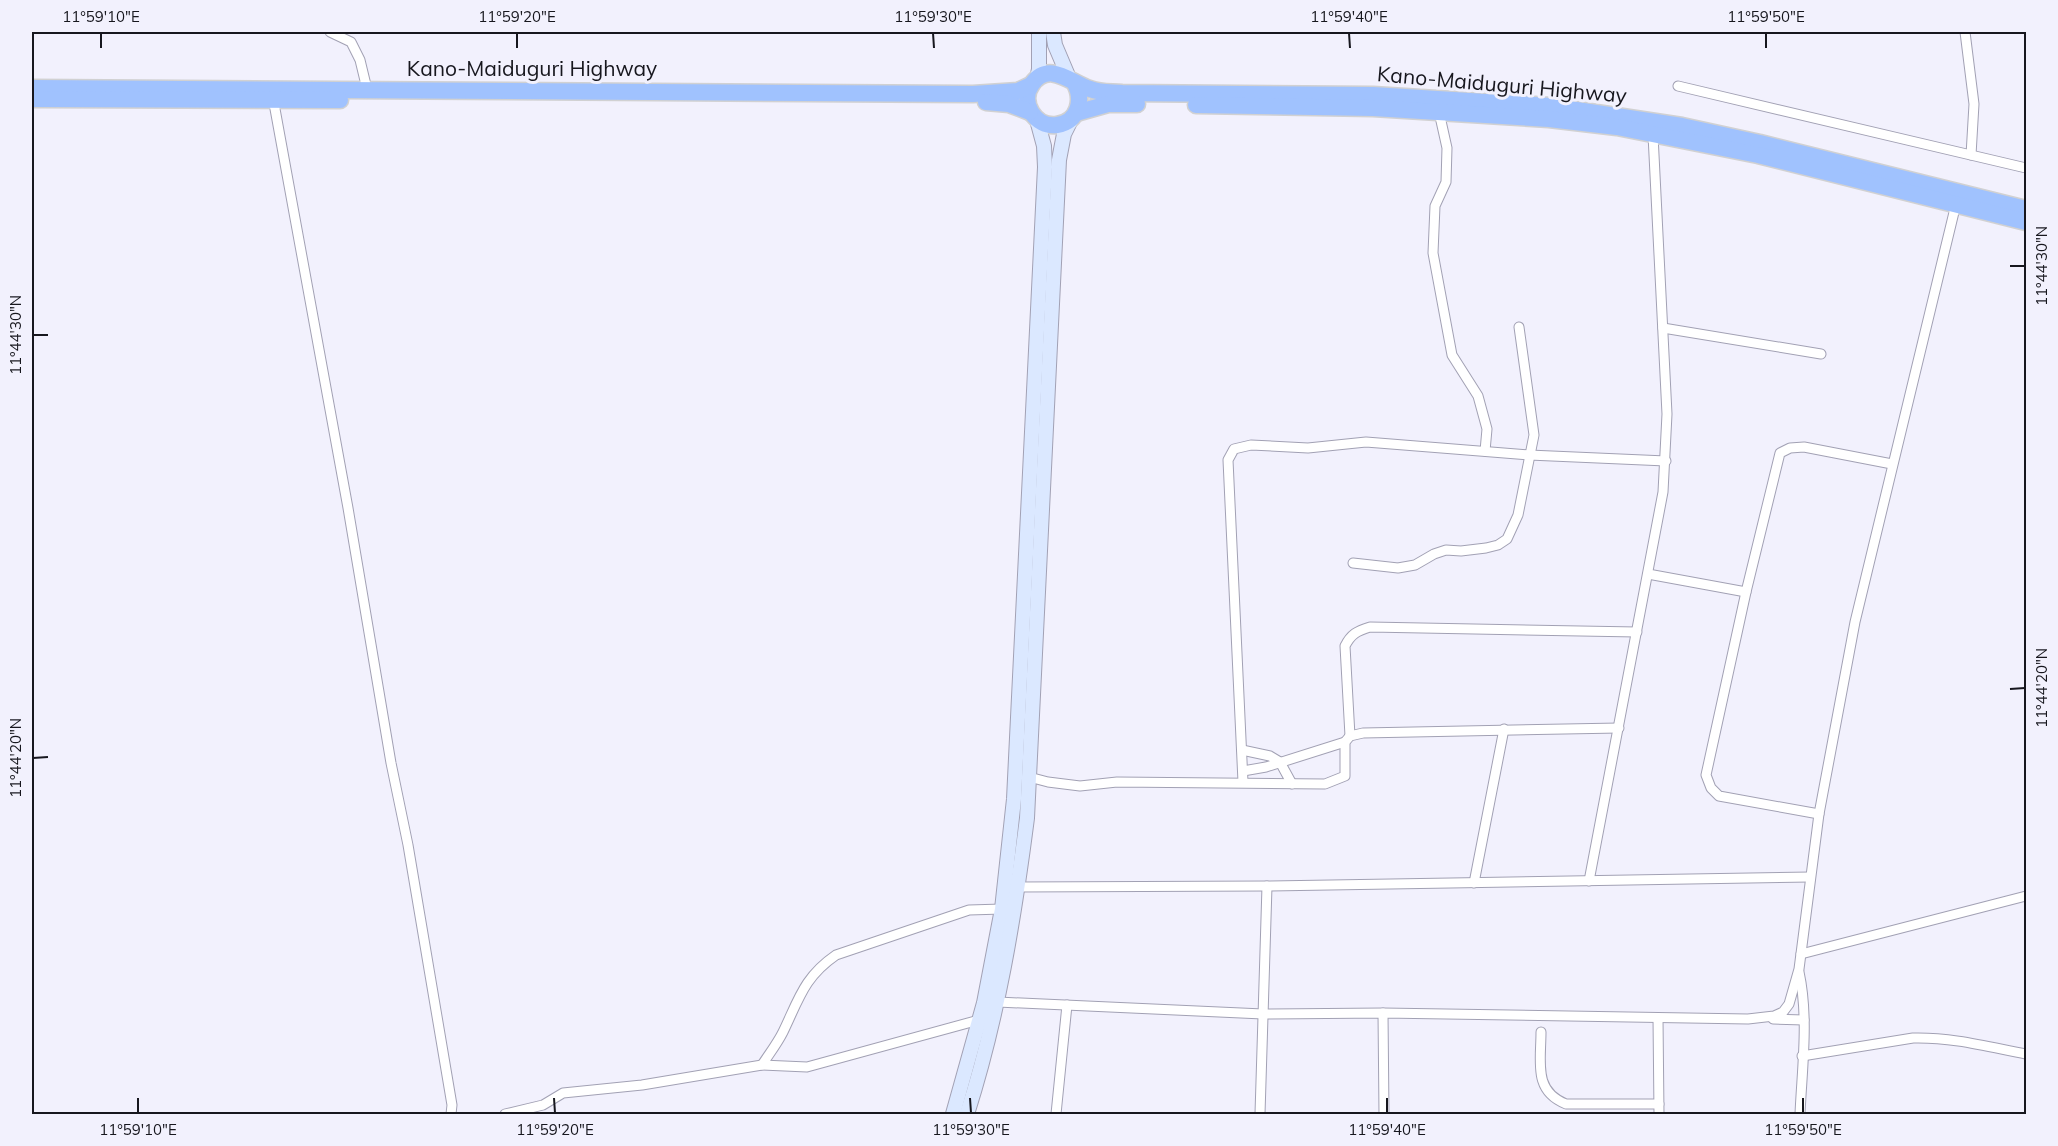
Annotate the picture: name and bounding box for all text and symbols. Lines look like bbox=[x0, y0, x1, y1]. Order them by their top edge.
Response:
text: 11°59'10"E bbox=[62, 7, 140, 26]
text: 11°59'20"E bbox=[478, 7, 556, 26]
text: 11°59'30"E bbox=[894, 7, 972, 26]
text: 11°59'40"E bbox=[1310, 7, 1388, 26]
text: 11°59'50"E bbox=[1727, 7, 1805, 26]
street label: Kano-Maiduguri Highway bbox=[407, 55, 657, 81]
street label: Kano-Maiduguri Highway bbox=[1376, 60, 1628, 108]
text: 11°44'30"N bbox=[2032, 226, 2051, 306]
text: 11°44'30"N bbox=[6, 295, 25, 375]
text: 11°44'20"N bbox=[2032, 648, 2051, 728]
text: 11°44'20"N bbox=[6, 718, 25, 798]
text: 11°59'10"E bbox=[99, 1120, 177, 1139]
text: 11°59'20"E bbox=[516, 1120, 594, 1139]
text: 11°59'30"E bbox=[932, 1120, 1010, 1139]
text: 11°59'40"E bbox=[1348, 1120, 1426, 1139]
text: 11°59'50"E bbox=[1764, 1120, 1842, 1139]

